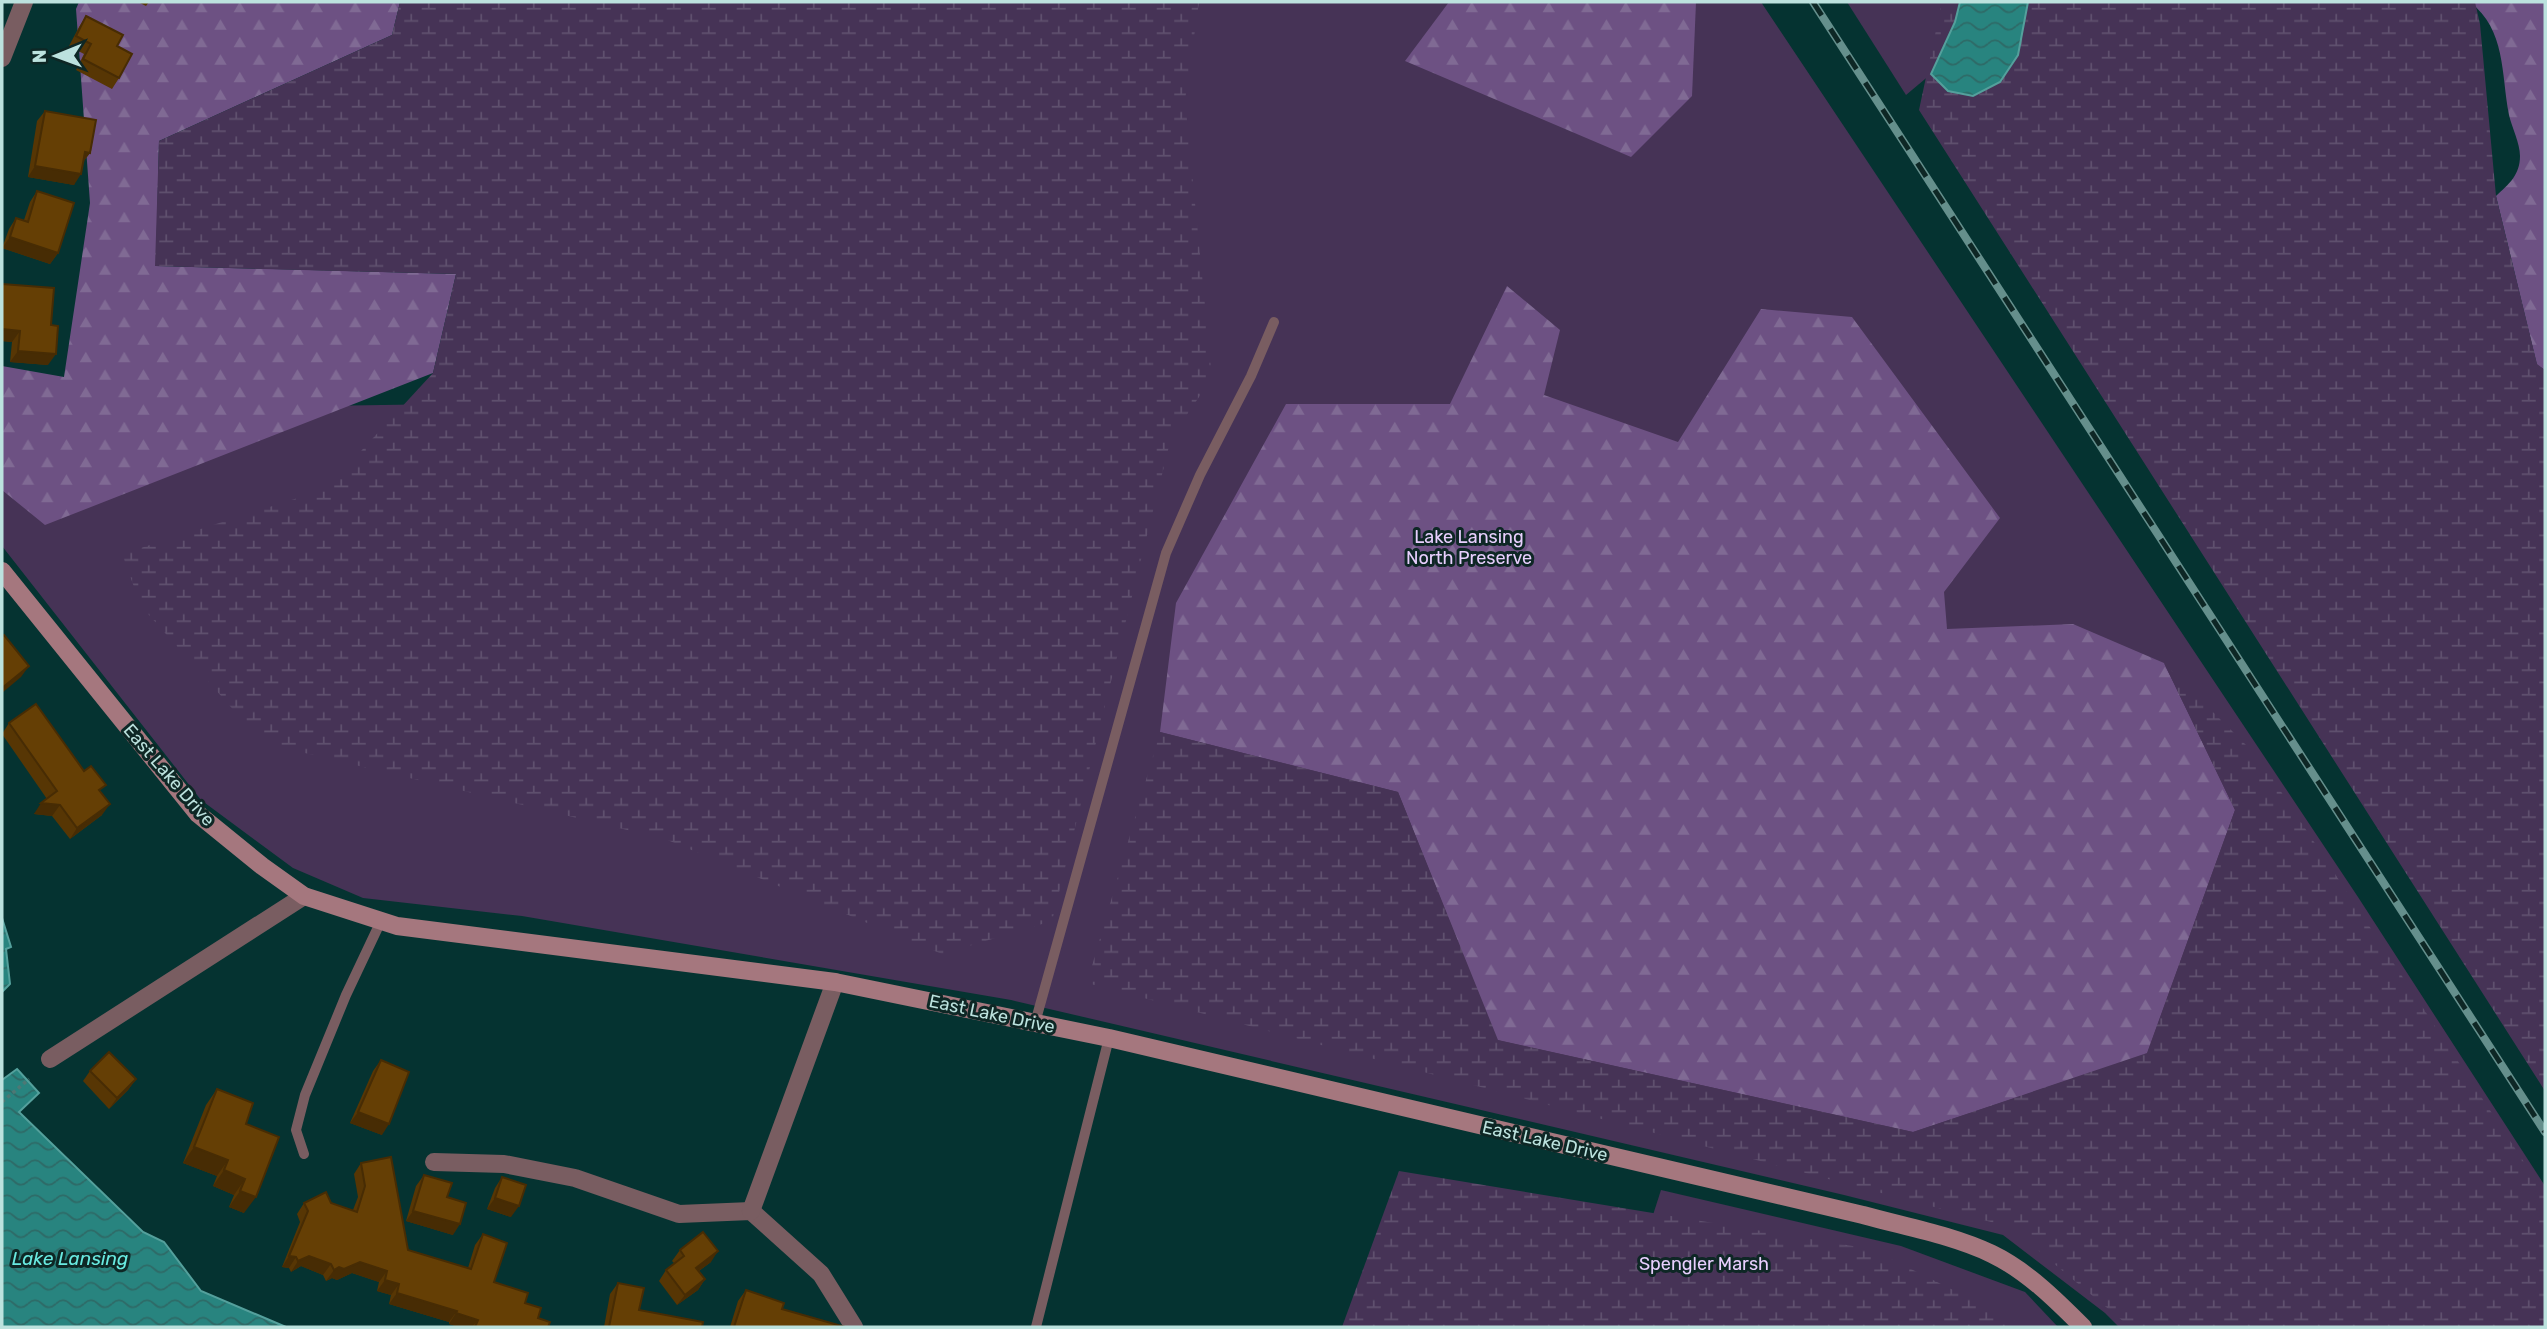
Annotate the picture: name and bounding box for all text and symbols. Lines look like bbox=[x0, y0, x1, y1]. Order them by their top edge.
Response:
north arrow bbox=[21, 21, 91, 91]
text: N bbox=[28, 49, 51, 63]
park label: Lake Lansing North Preserve bbox=[1406, 526, 1532, 569]
street label: East Lake Drive bbox=[119, 719, 219, 831]
street label: East Lake Drive bbox=[927, 990, 1057, 1038]
street label: East Lake Drive bbox=[1480, 1116, 1610, 1166]
water label: Lake Lansing bbox=[12, 1247, 128, 1270]
park label: Spengler Marsh bbox=[1639, 1253, 1769, 1275]

